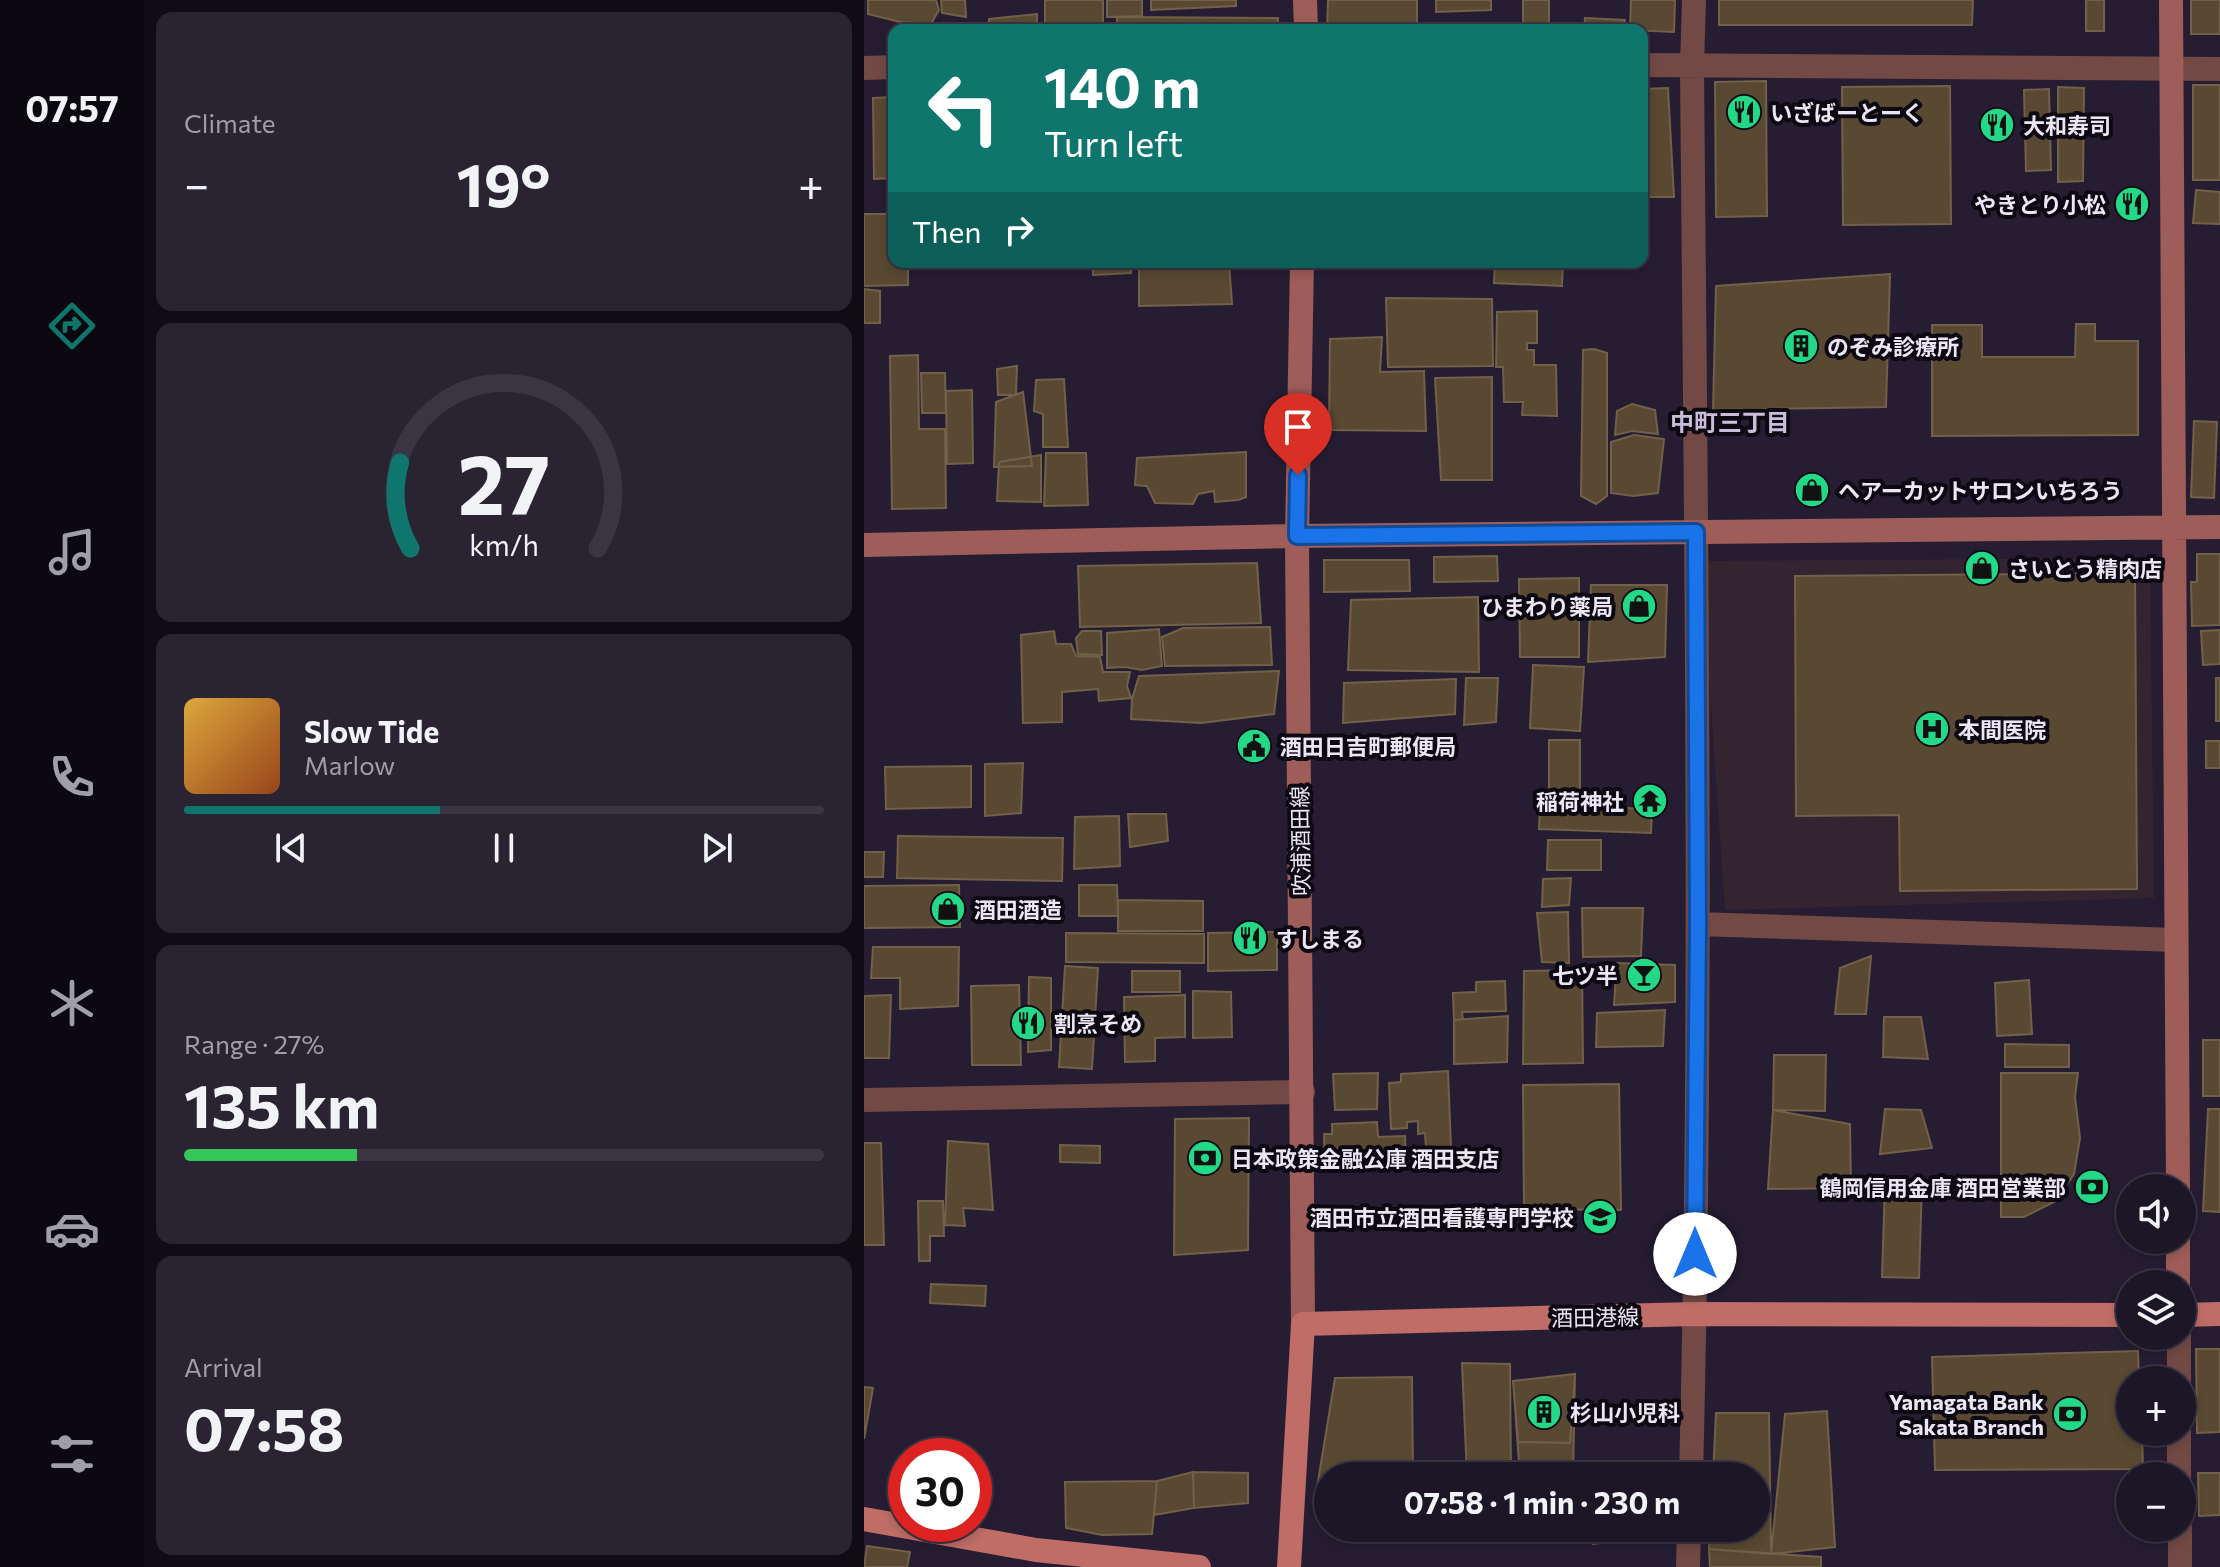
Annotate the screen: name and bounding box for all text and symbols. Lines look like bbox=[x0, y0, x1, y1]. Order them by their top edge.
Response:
text: 140 m bbox=[1044, 51, 1200, 120]
icon: left bbox=[912, 56, 1016, 160]
text: 07:57 bbox=[25, 85, 119, 129]
restaurant icon: いざばーとーく bbox=[1725, 93, 1763, 131]
place label: いざばーとーく bbox=[1770, 99, 1924, 126]
restaurant icon: 大和寿司 bbox=[1978, 106, 2016, 144]
text: Climate bbox=[184, 107, 276, 138]
place label: 大和寿司 bbox=[2023, 112, 2111, 139]
text: Turn left bbox=[1044, 120, 1183, 164]
text: 19° bbox=[456, 146, 551, 219]
text: − bbox=[184, 156, 209, 210]
text: + bbox=[798, 156, 824, 210]
restaurant icon: やきとり小松 bbox=[2113, 185, 2151, 223]
place label: やきとり小松 bbox=[1974, 191, 2106, 218]
icon: right bbox=[997, 208, 1041, 252]
text: Then bbox=[912, 212, 981, 249]
icon: directions bbox=[44, 298, 100, 354]
building icon: のぞみ診療所 bbox=[1782, 327, 1820, 365]
place label: のぞみ診療所 bbox=[1827, 333, 1959, 360]
pin bbox=[1264, 393, 1332, 475]
icon: arrive bbox=[1276, 405, 1320, 449]
district label: 中町三丁目 bbox=[1670, 407, 1790, 436]
text: 27 bbox=[458, 429, 550, 531]
shop icon: ヘアーカットサロンいちろう bbox=[1793, 471, 1831, 509]
place label: ヘアーカットサロンいちろう bbox=[1838, 477, 2123, 504]
icon: music bbox=[44, 524, 100, 580]
text: km/h bbox=[469, 527, 539, 562]
shop icon: さいとう精肉店 bbox=[1963, 549, 2001, 587]
place label: さいとう精肉店 bbox=[2008, 555, 2162, 582]
shop icon: ひまわり薬局 bbox=[1620, 587, 1658, 625]
place label: ひまわり薬局 bbox=[1481, 593, 1613, 620]
hospital icon: 本間医院 bbox=[1913, 710, 1951, 748]
text: Slow Tide bbox=[304, 712, 439, 749]
place label: 本間医院 bbox=[1958, 716, 2046, 743]
public building icon: 酒田日吉町郵便局 bbox=[1235, 727, 1273, 765]
place label: 酒田日吉町郵便局 bbox=[1280, 733, 1456, 760]
icon: phone bbox=[44, 749, 100, 805]
text: Marlow bbox=[304, 749, 395, 780]
temple icon: 稲荷神社 bbox=[1631, 782, 1669, 820]
street label: 吹浦酒田線 bbox=[1286, 786, 1314, 896]
place label: 稲荷神社 bbox=[1536, 788, 1624, 815]
icon: previous bbox=[269, 826, 313, 870]
icon: pause bbox=[482, 826, 526, 870]
icon: next bbox=[695, 826, 739, 870]
shop icon: 酒田酒造 bbox=[929, 890, 967, 928]
place label: 酒田酒造 bbox=[974, 896, 1062, 923]
restaurant icon: すしまる bbox=[1231, 919, 1269, 957]
place label: すしまる bbox=[1276, 925, 1364, 952]
bar icon: 七ツ半 bbox=[1625, 956, 1663, 994]
place label: 七ツ半 bbox=[1552, 962, 1618, 989]
icon: climate bbox=[44, 975, 100, 1031]
restaurant icon: 割烹そめ bbox=[1009, 1004, 1047, 1042]
place label: 割烹そめ bbox=[1054, 1010, 1142, 1037]
text: Range · 27% bbox=[184, 1028, 324, 1059]
text: 135 km bbox=[184, 1067, 379, 1140]
bank icon: 日本政策金融公庫 酒田支店 bbox=[1186, 1139, 1224, 1177]
place label: 日本政策金融公庫 酒田支店 bbox=[1231, 1145, 1499, 1172]
bank icon: 鶴岡信用金庫 酒田営業部 bbox=[2073, 1168, 2111, 1206]
place label: 鶴岡信用金庫 酒田営業部 bbox=[1820, 1174, 2066, 1201]
map controls bbox=[2116, 1174, 2196, 1542]
button: sound bbox=[2116, 1174, 2196, 1254]
school or university icon: 酒田市立酒田看護専門学校 bbox=[1581, 1198, 1619, 1236]
icon: car bbox=[44, 1201, 100, 1257]
place label: 酒田市立酒田看護専門学校 bbox=[1310, 1204, 1574, 1231]
position arrow bbox=[1653, 1212, 1737, 1296]
button: layers bbox=[2116, 1270, 2196, 1350]
street label: 酒田港線 bbox=[1551, 1303, 1639, 1331]
text: Arrival bbox=[184, 1351, 263, 1382]
button: + bbox=[2116, 1366, 2196, 1446]
place label: Yamagata Bank Sakata Branch bbox=[1889, 1388, 2044, 1440]
text: 07:58 bbox=[184, 1390, 344, 1463]
building icon: 杉山小児科 bbox=[1525, 1393, 1563, 1431]
bank icon: Yamagata Bank Sakata Branch bbox=[2051, 1395, 2089, 1433]
place label: 杉山小児科 bbox=[1570, 1399, 1680, 1426]
icon: filters bbox=[44, 1426, 100, 1482]
speed limit sign: 30 bbox=[888, 1438, 992, 1542]
button: − bbox=[2116, 1462, 2196, 1542]
text: 07:58 · 1 min · 230 m bbox=[1404, 1483, 1680, 1520]

